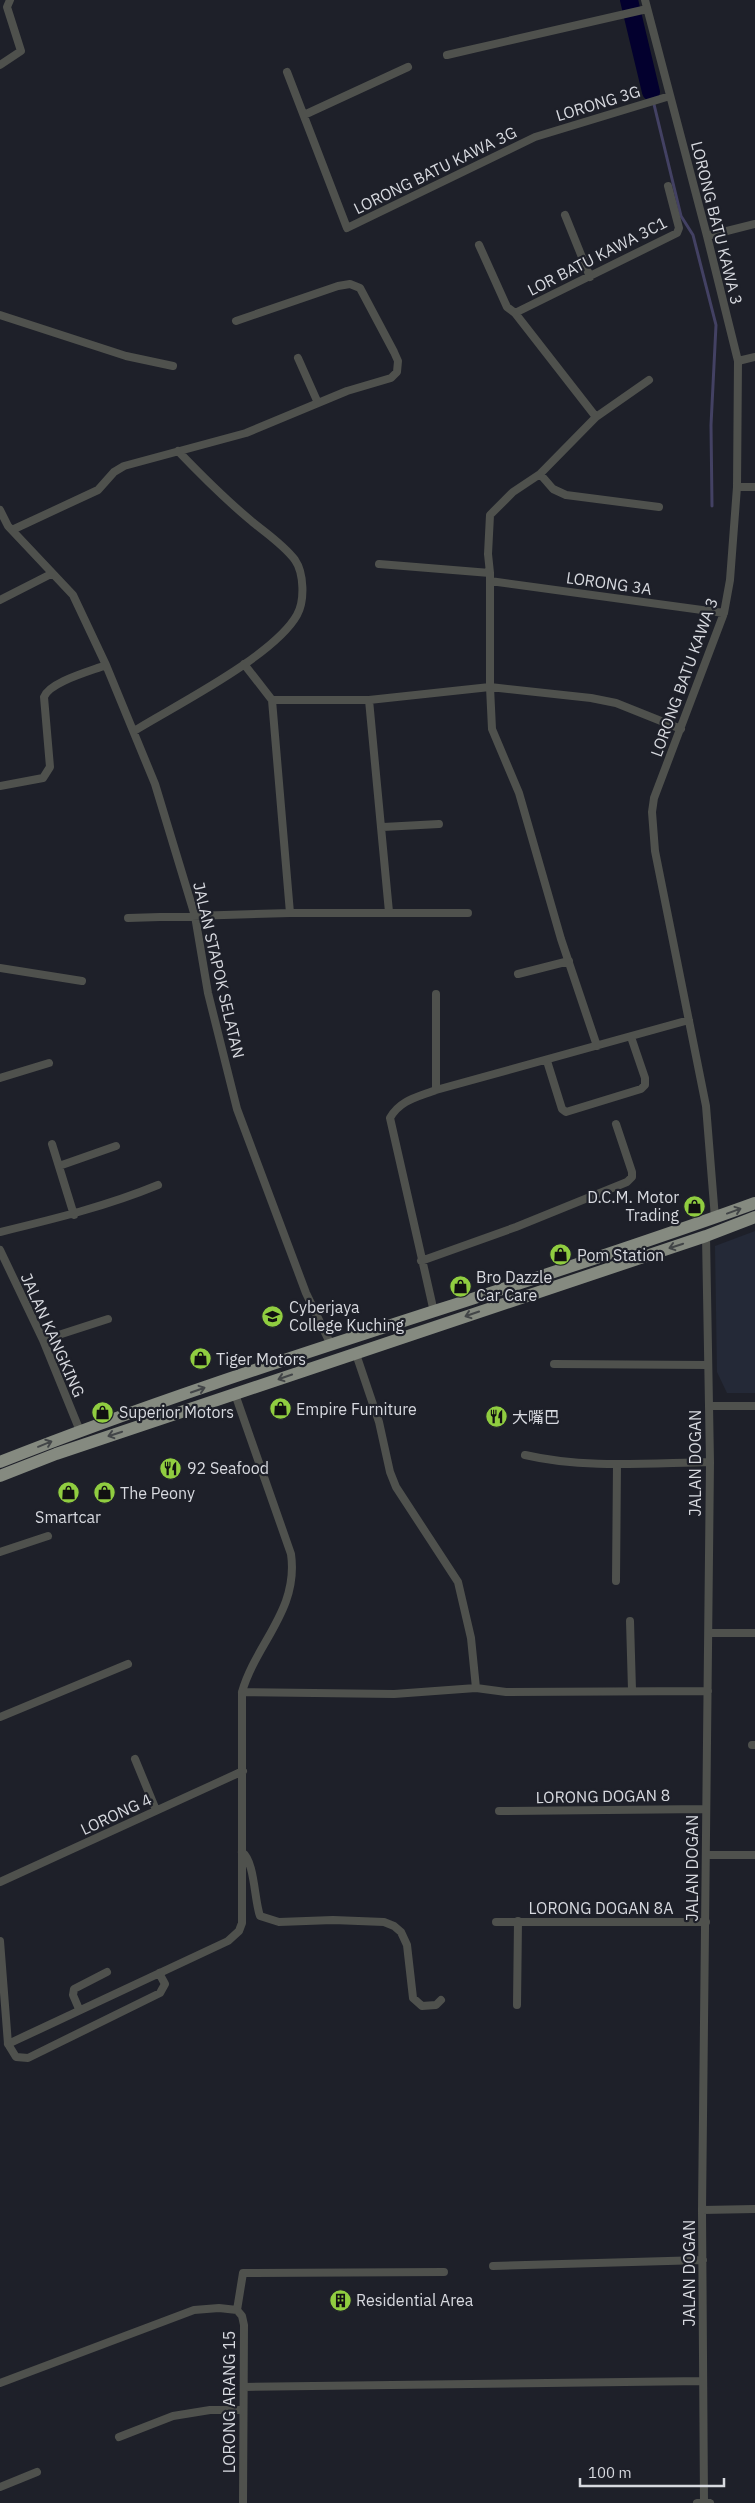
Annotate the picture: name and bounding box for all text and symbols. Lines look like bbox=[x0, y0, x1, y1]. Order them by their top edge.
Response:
street label: LORONG 3G bbox=[553, 81, 643, 125]
street label: LORONG BATU KAWA 3G bbox=[350, 122, 520, 218]
street label: LORONG BATU KAWA 3 bbox=[687, 139, 747, 307]
street label: LOR BATU KAWA 3C1 bbox=[524, 212, 670, 300]
street label: LORONG 3A bbox=[565, 567, 653, 599]
street label: LORONG BATU KAWA 3 bbox=[646, 595, 722, 759]
street label: JALAN STAPOK SELATAN bbox=[189, 880, 249, 1060]
place label: D.C.M. Motor Trading bbox=[587, 1187, 680, 1225]
shop icon: D.C.M. Motor Trading bbox=[683, 1194, 707, 1218]
one-way arrow bbox=[726, 1206, 741, 1215]
one-way arrow bbox=[669, 1241, 685, 1251]
shop icon: Pom Station bbox=[549, 1243, 573, 1267]
place label: Pom Station bbox=[577, 1245, 664, 1265]
place label: Bro Dazzle Car Care bbox=[476, 1267, 552, 1305]
street label: JALAN KANGKING bbox=[17, 1270, 89, 1400]
shop icon: Bro Dazzle Car Care bbox=[448, 1274, 472, 1298]
place label: Cyberjaya College Kuching bbox=[289, 1297, 405, 1335]
school or university icon: Cyberjaya College Kuching bbox=[261, 1304, 285, 1328]
one-way arrow bbox=[465, 1310, 481, 1319]
shop icon: Tiger Motors bbox=[188, 1347, 212, 1371]
place label: Tiger Motors bbox=[216, 1349, 306, 1369]
one-way arrow bbox=[278, 1373, 294, 1382]
one-way arrow bbox=[190, 1385, 206, 1394]
shop icon: Empire Furniture bbox=[268, 1397, 292, 1421]
place label: Empire Furniture bbox=[296, 1399, 417, 1419]
shop icon: Superior Motors bbox=[91, 1400, 115, 1424]
place label: Superior Motors bbox=[119, 1402, 234, 1422]
restaurant icon: 大嘴巴 bbox=[484, 1405, 508, 1429]
place label: 大嘴巴 bbox=[512, 1407, 560, 1427]
street label: JALAN DOGAN bbox=[685, 1410, 705, 1516]
one-way arrow bbox=[107, 1430, 123, 1440]
one-way arrow bbox=[37, 1439, 52, 1448]
restaurant icon: 92 Seafood bbox=[159, 1456, 183, 1480]
place label: 92 Seafood bbox=[187, 1458, 269, 1478]
shop icon: Smartcar bbox=[56, 1481, 80, 1505]
shop icon: The Peony bbox=[92, 1481, 116, 1505]
place label: The Peony bbox=[120, 1483, 195, 1503]
place label: Smartcar bbox=[35, 1507, 101, 1527]
street label: LORONG DOGAN 8 bbox=[536, 1785, 670, 1807]
street label: LORONG 4 bbox=[77, 1789, 155, 1839]
street label: JALAN DOGAN bbox=[682, 1815, 702, 1921]
street label: LORONG DOGAN 8A bbox=[529, 1898, 673, 1918]
street label: JALAN DOGAN bbox=[679, 2220, 699, 2326]
building icon: Residential Area bbox=[328, 2288, 352, 2312]
place label: Residential Area bbox=[356, 2290, 474, 2310]
street label: LORONG ARANG 15 bbox=[219, 2331, 239, 2473]
scale bar bbox=[580, 2456, 724, 2488]
text: 100 m bbox=[588, 2463, 632, 2482]

